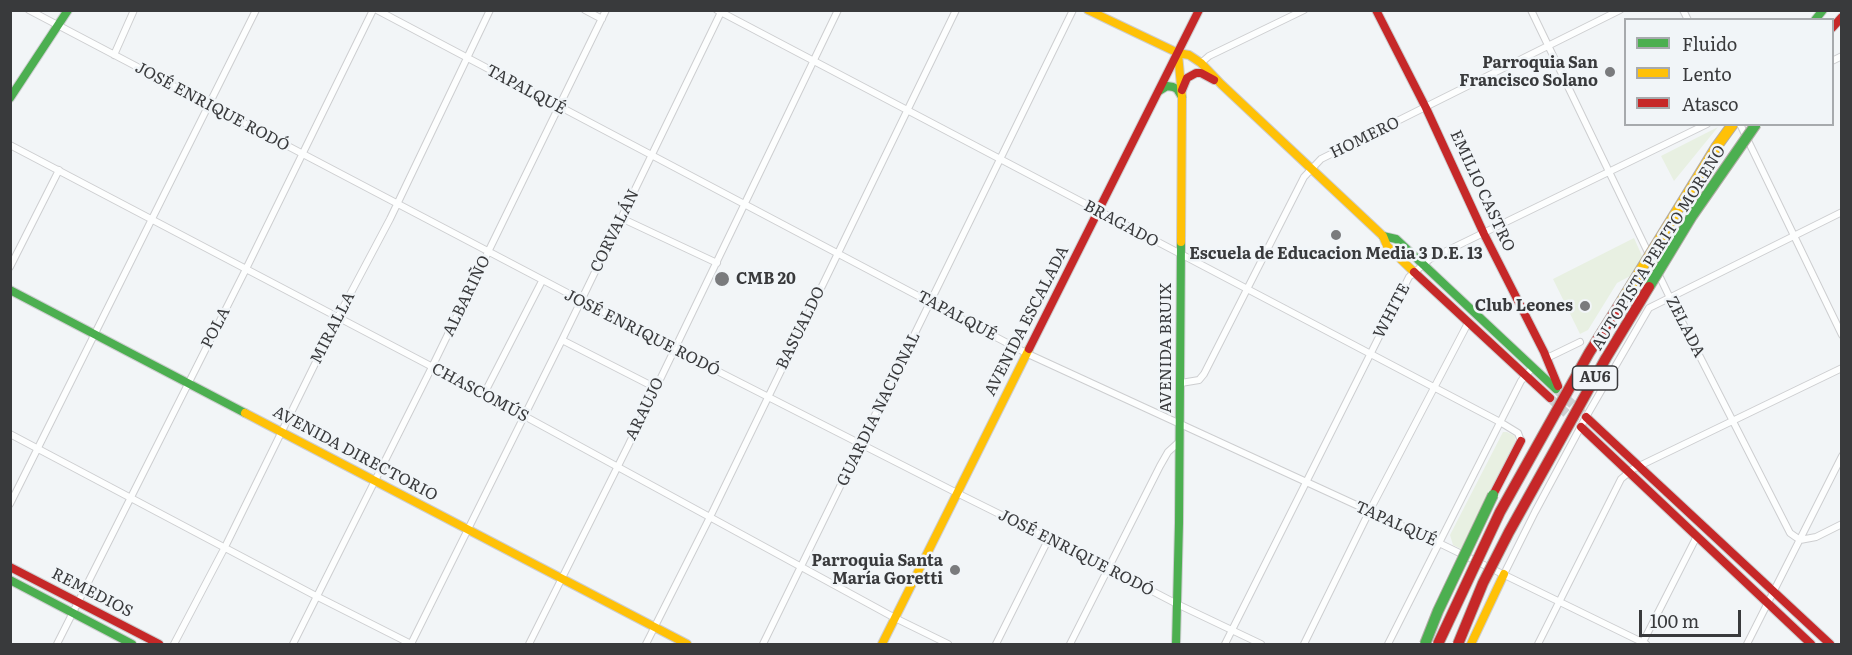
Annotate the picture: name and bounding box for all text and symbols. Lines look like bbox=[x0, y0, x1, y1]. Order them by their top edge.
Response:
legend bbox=[1624, 18, 1834, 126]
text: Fluido bbox=[1682, 30, 1737, 57]
place label: Parroquia San Francisco Solano bbox=[1459, 53, 1598, 91]
street label: JOSÉ ENRIQUE RODÓ bbox=[132, 58, 292, 156]
text: Lento bbox=[1682, 60, 1732, 87]
street label: TAPALQUÉ bbox=[483, 61, 569, 119]
marker: Parroquia San Francisco Solano bbox=[1603, 65, 1617, 79]
text: Atasco bbox=[1682, 90, 1739, 117]
street label: HOMERO bbox=[1327, 113, 1403, 163]
street label: EMILIO CASTRO bbox=[1445, 127, 1519, 255]
street label: AUTOPISTA PERITO MORENO bbox=[1588, 142, 1730, 354]
street label: CORVALÁN bbox=[587, 186, 643, 276]
street label: BRAGADO bbox=[1080, 196, 1162, 252]
marker: Escuela de Educacion Media 3 D.E. 13 bbox=[1329, 228, 1343, 242]
street label: AVENIDA ESCALADA bbox=[981, 243, 1073, 399]
place label: Escuela de Educacion Media 3 D.E. 13 bbox=[1189, 244, 1483, 264]
street label: ALBARIÑO bbox=[439, 252, 495, 340]
place label: CMB 20 bbox=[736, 269, 796, 289]
marker: CMB 20 bbox=[713, 270, 731, 288]
street label: WHITE bbox=[1370, 280, 1414, 342]
street label: BASUALDO bbox=[773, 283, 829, 373]
street label: AVENIDA BRUIX bbox=[1156, 283, 1176, 413]
street label: JOSÉ ENRIQUE RODÓ bbox=[561, 285, 723, 381]
street label: TAPALQUÉ bbox=[914, 287, 1000, 345]
street label: MIRALLA bbox=[307, 289, 359, 367]
street label: ZELADA bbox=[1661, 293, 1709, 361]
place label: Club Leones bbox=[1475, 296, 1573, 316]
marker: Club Leones bbox=[1578, 299, 1592, 313]
street label: POLA bbox=[198, 304, 234, 352]
street label: GUARDIA NACIONAL bbox=[833, 329, 925, 489]
street label: CHASCOMÚS bbox=[428, 359, 532, 427]
road number: AU6 bbox=[1572, 366, 1618, 390]
street label: ARAUJO bbox=[622, 375, 668, 443]
street label: AVENIDA DIRECTORIO bbox=[269, 402, 441, 506]
street label: TAPALQUÉ bbox=[1352, 497, 1440, 551]
street label: JOSÉ ENRIQUE RODÓ bbox=[995, 505, 1157, 601]
place label: Parroquia Santa María Goretti bbox=[812, 551, 943, 589]
marker: Parroquia Santa María Goretti bbox=[948, 563, 962, 577]
street label: REMEDIOS bbox=[48, 564, 136, 622]
scale bar bbox=[1642, 598, 1744, 636]
text: 100 m bbox=[1650, 607, 1699, 634]

